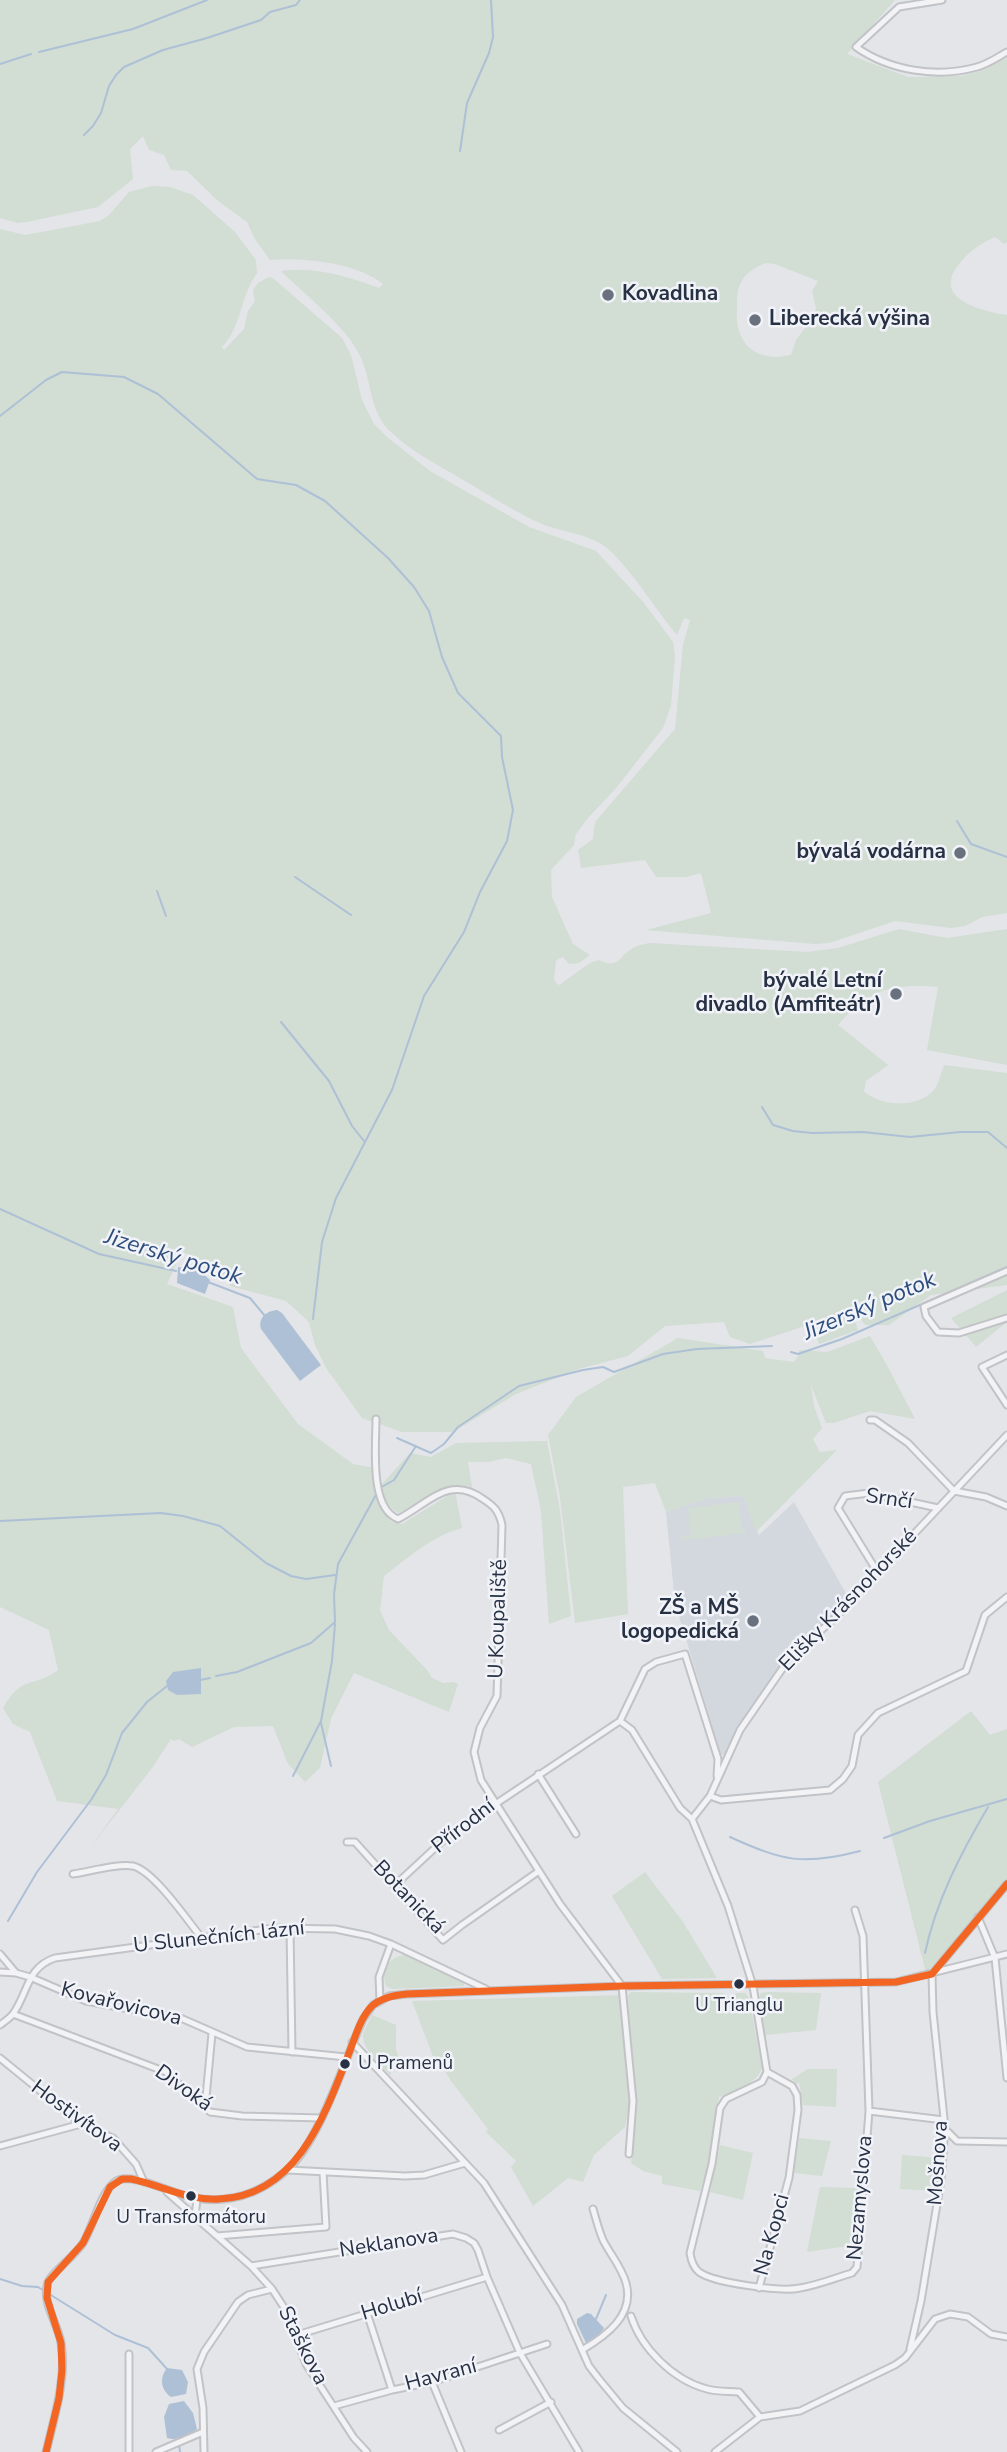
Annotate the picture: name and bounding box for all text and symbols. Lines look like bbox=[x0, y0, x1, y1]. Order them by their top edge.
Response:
place label: Kovadlina bbox=[622, 282, 718, 308]
marker: Kovadlina bbox=[600, 287, 616, 303]
place label: Liberecká výšina bbox=[769, 307, 930, 333]
marker: Liberecká výšina bbox=[747, 312, 763, 328]
place label: bývalá vodárna bbox=[796, 840, 946, 866]
marker: bývalá vodárna bbox=[952, 845, 968, 861]
place label: bývalé Letní divadlo (Amfiteátr) bbox=[695, 969, 882, 1019]
marker: bývalé Letní divadlo (Amfiteátr) bbox=[888, 986, 904, 1002]
water label: Jizerský potok bbox=[101, 1224, 245, 1292]
water label: Jizerský potok bbox=[799, 1267, 941, 1347]
street label: Srnčí bbox=[864, 1484, 914, 1516]
street label: Elišky Krásnohorské bbox=[775, 1525, 923, 1677]
street label: U Koupaliště bbox=[484, 1559, 514, 1679]
place label: ZŠ a MŠ logopedická bbox=[621, 1596, 739, 1646]
marker: ZŠ a MŠ logopedická bbox=[745, 1613, 761, 1629]
street label: Přírodní bbox=[427, 1794, 501, 1860]
street label: Botanická bbox=[367, 1856, 449, 1940]
street label: U Slunečních lázní bbox=[132, 1916, 306, 1960]
marker: U Trianglu bbox=[732, 1977, 746, 1991]
street label: Kovařovicova bbox=[58, 1978, 184, 2032]
place label: U Trianglu bbox=[695, 1995, 783, 2017]
place label: U Pramenů bbox=[358, 2053, 453, 2075]
marker: U Pramenů bbox=[338, 2057, 352, 2071]
street label: Divoká bbox=[149, 2060, 217, 2118]
street label: Hostivítova bbox=[26, 2076, 126, 2158]
street label: Mošnova bbox=[923, 2120, 955, 2206]
street label: Nezamyslova bbox=[843, 2134, 879, 2262]
marker: U Transformátoru bbox=[184, 2189, 198, 2203]
street label: Na Kopci bbox=[750, 2191, 796, 2279]
place label: U Transformátoru bbox=[116, 2207, 266, 2229]
street label: Neklanova bbox=[338, 2224, 440, 2264]
street label: Holubí bbox=[358, 2285, 426, 2327]
street label: Staškova bbox=[271, 2302, 333, 2390]
street label: Havraní bbox=[402, 2354, 480, 2398]

